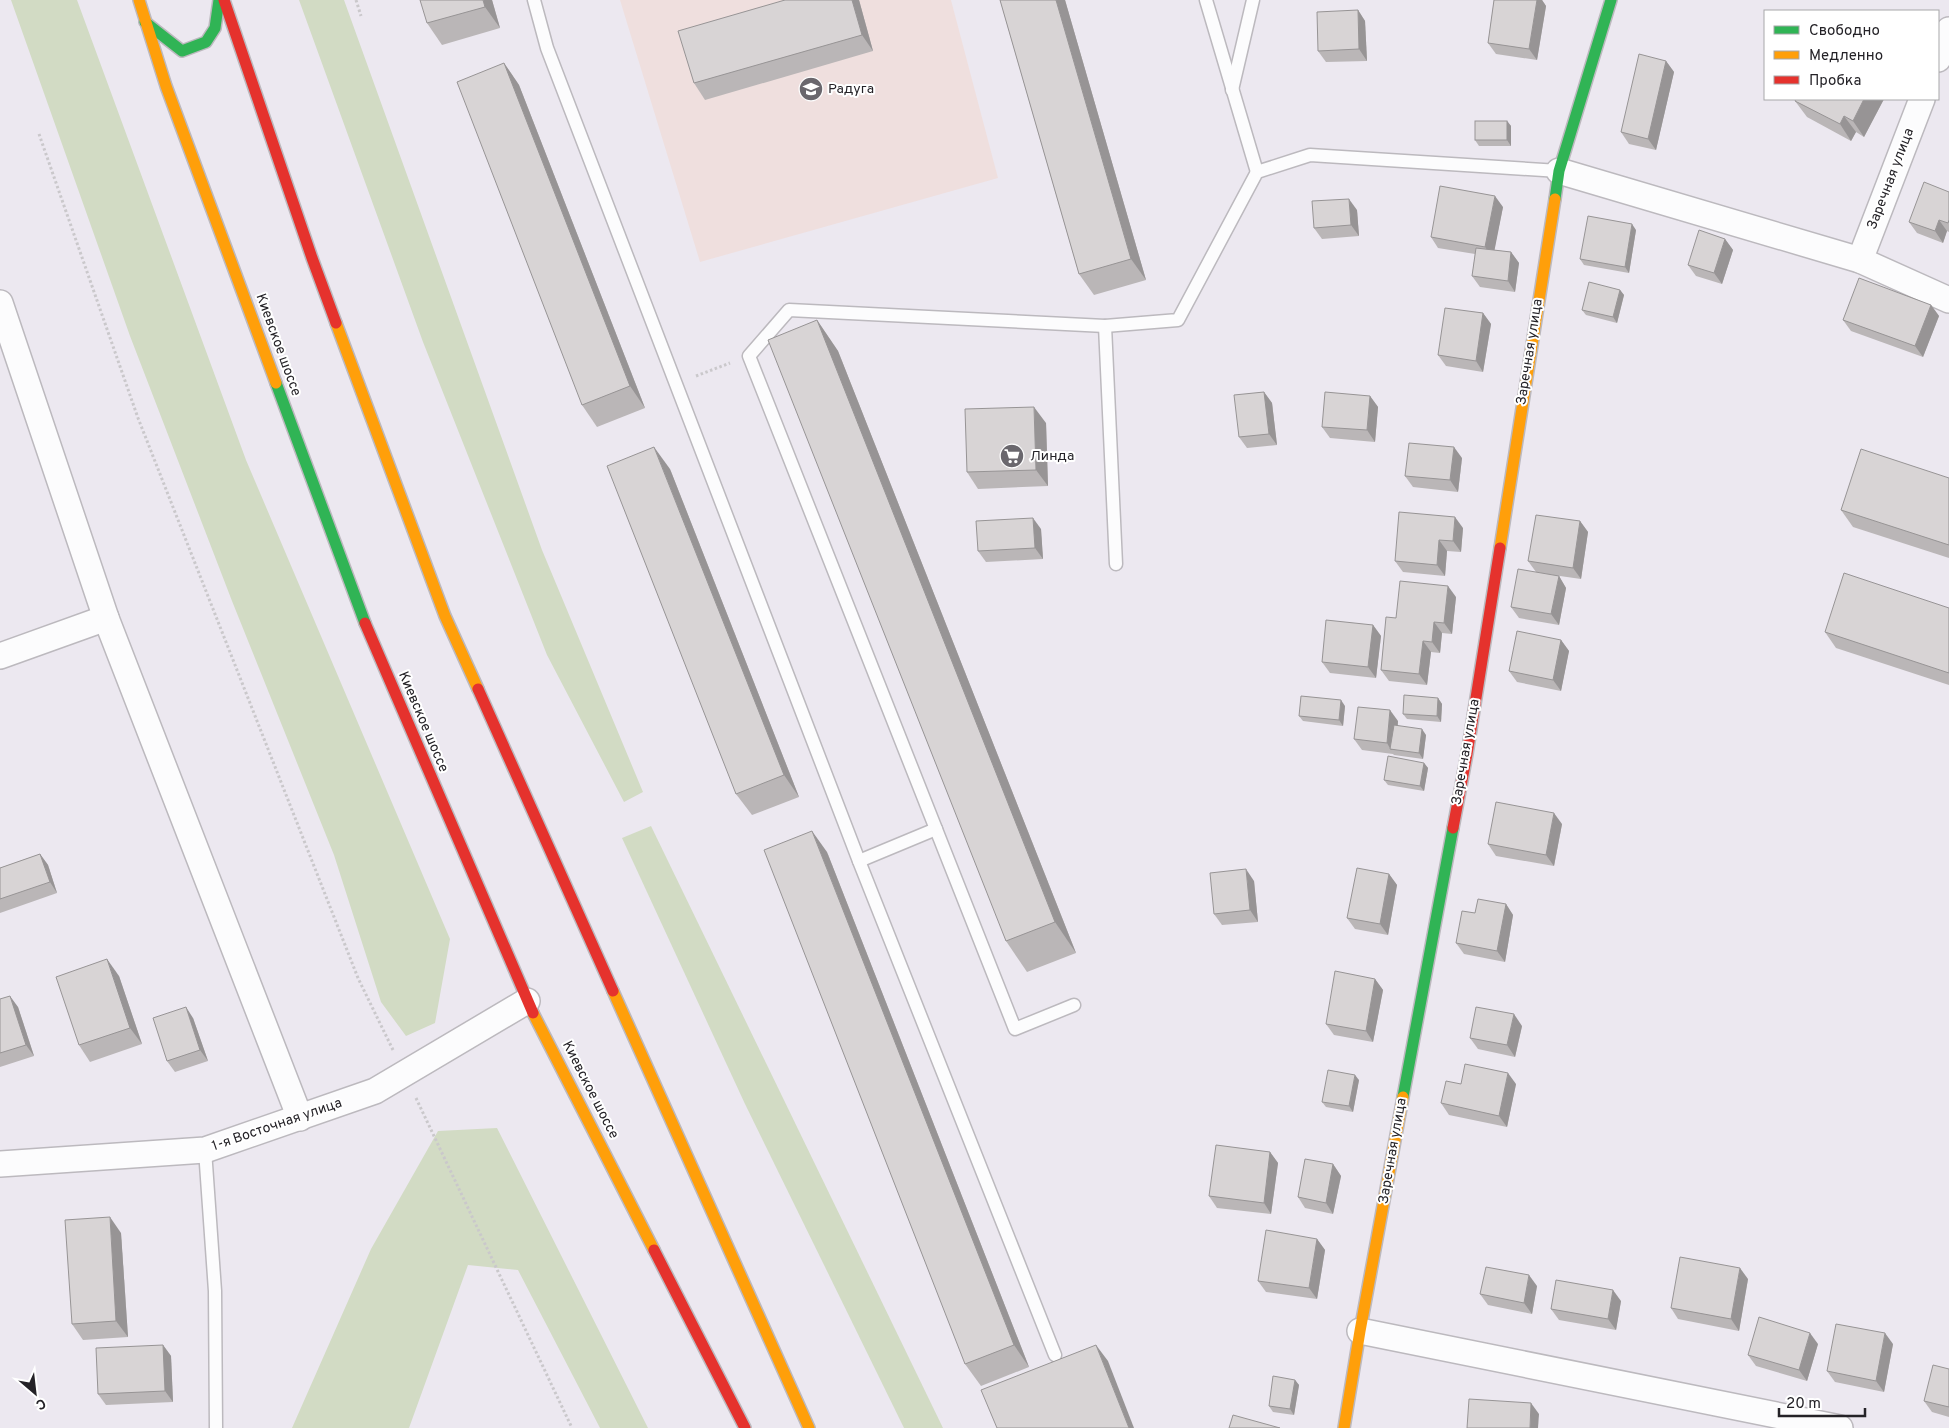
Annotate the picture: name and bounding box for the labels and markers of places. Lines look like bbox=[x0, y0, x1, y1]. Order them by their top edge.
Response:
school or university icon: Радуга bbox=[798, 76, 824, 102]
place label: Радуга bbox=[828, 81, 874, 98]
supermarket icon: Линда bbox=[999, 443, 1025, 469]
place label: Линда bbox=[1030, 448, 1074, 465]

